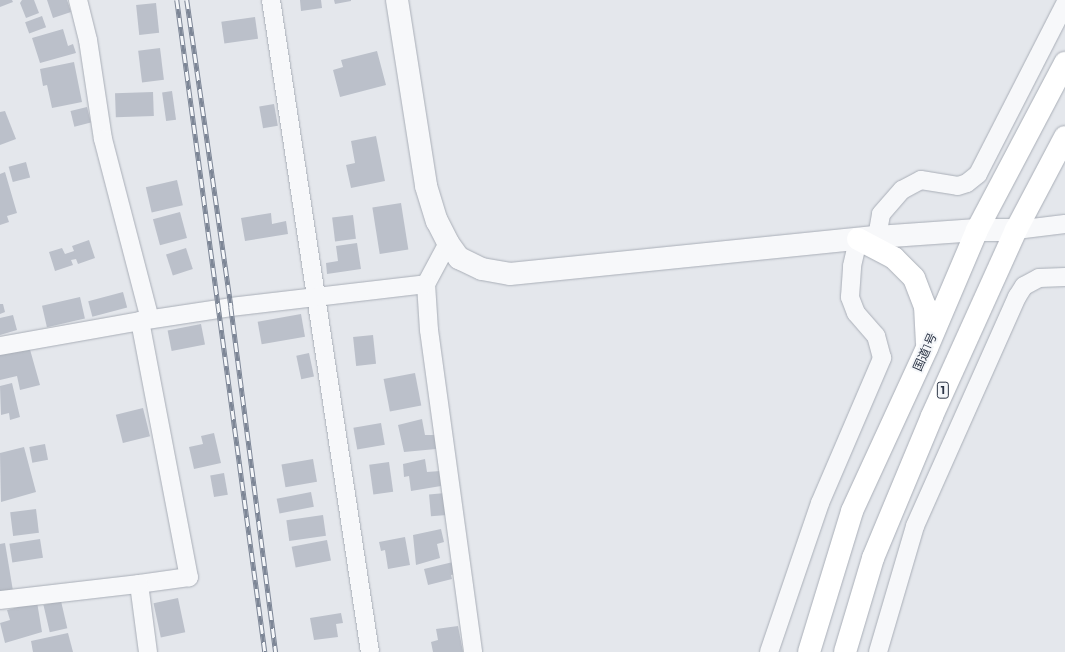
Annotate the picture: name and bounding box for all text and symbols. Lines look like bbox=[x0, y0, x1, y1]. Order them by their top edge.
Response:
street label: 国道1号 bbox=[910, 331, 940, 373]
road number: 1 bbox=[936, 381, 950, 399]

